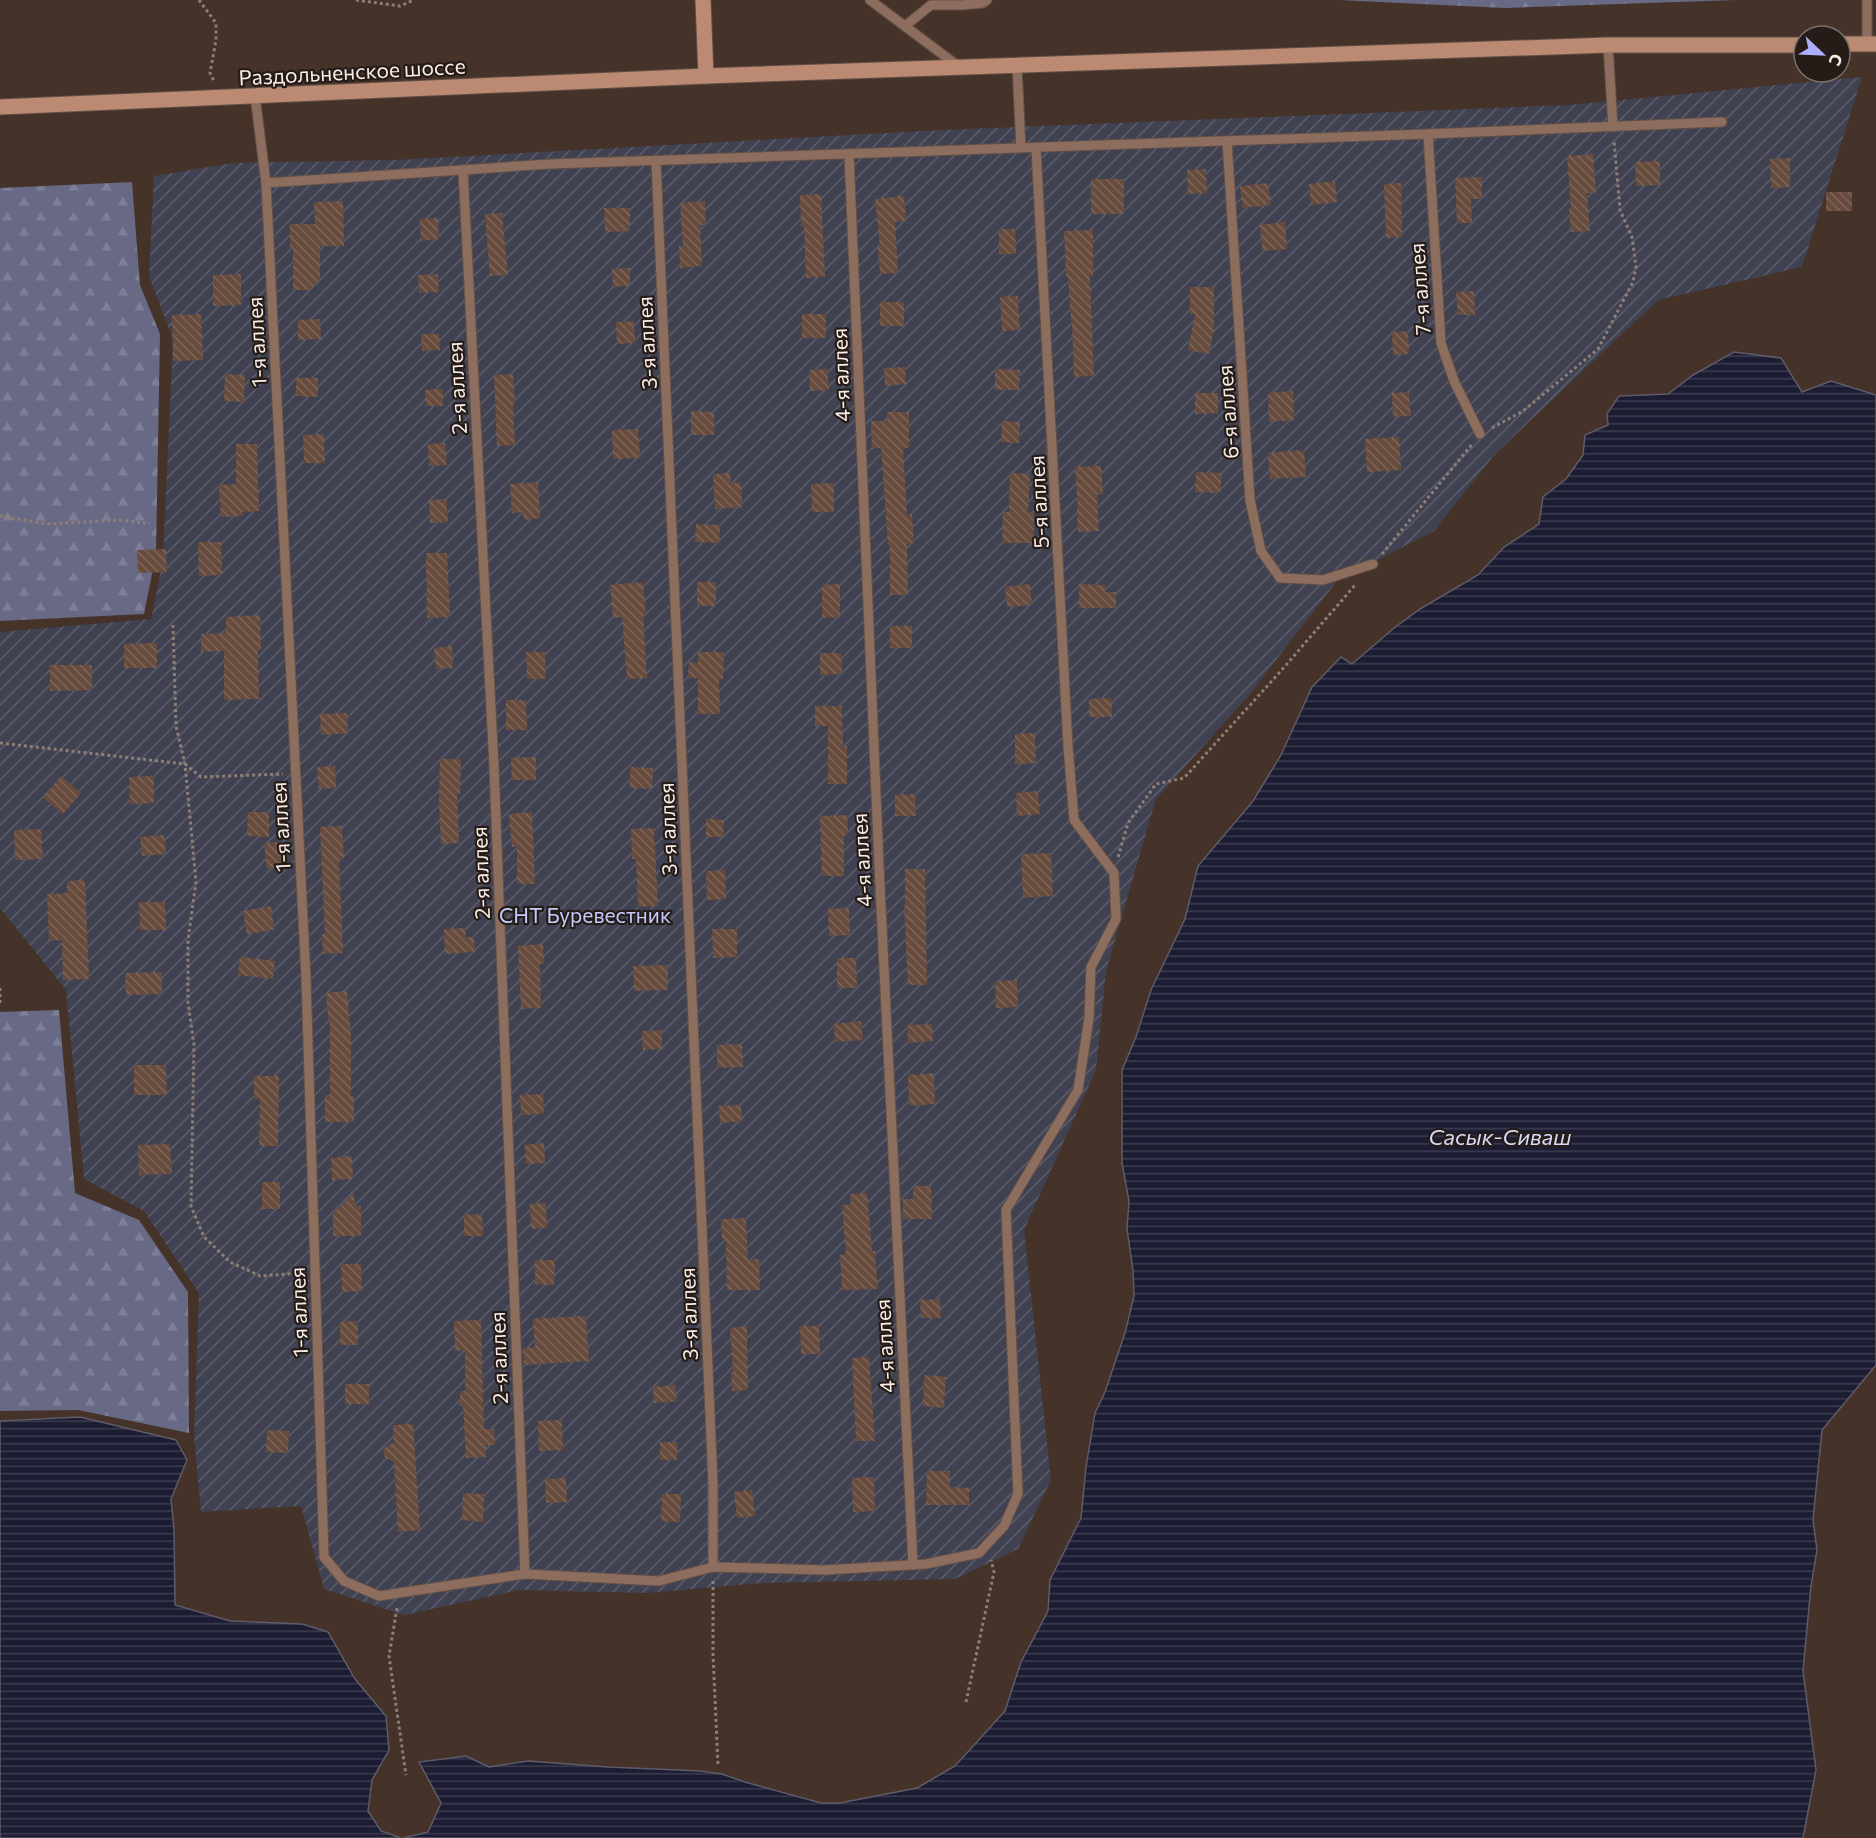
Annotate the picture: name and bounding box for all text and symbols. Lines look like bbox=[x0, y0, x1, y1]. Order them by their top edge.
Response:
north arrow bbox=[1792, 24, 1852, 84]
text: С bbox=[1825, 51, 1847, 69]
street label: Раздольненское шоссе bbox=[238, 53, 466, 89]
street label: 7-я аллея bbox=[1403, 242, 1435, 336]
street label: 1-я аллея bbox=[241, 296, 271, 388]
street label: 3-я аллея bbox=[631, 296, 661, 390]
street label: 4-я аллея bbox=[826, 328, 854, 422]
street label: 2-я аллея bbox=[441, 341, 471, 435]
street label: 6-я аллея bbox=[1211, 364, 1243, 460]
street label: 5-я аллея bbox=[1023, 455, 1053, 549]
street label: 1-я аллея bbox=[265, 781, 295, 873]
street label: 3-я аллея bbox=[653, 782, 681, 876]
street label: 4-я аллея bbox=[846, 813, 876, 907]
street label: 2-я аллея bbox=[466, 826, 494, 920]
park label: СНТ Буревестник bbox=[499, 902, 671, 927]
water label: Сасык-Сиваш bbox=[1429, 1123, 1571, 1150]
street label: 1-я аллея bbox=[284, 1267, 312, 1357]
street label: 3-я аллея bbox=[674, 1267, 702, 1361]
street label: 4-я аллея bbox=[869, 1299, 899, 1393]
street label: 2-я аллея bbox=[484, 1311, 512, 1405]

